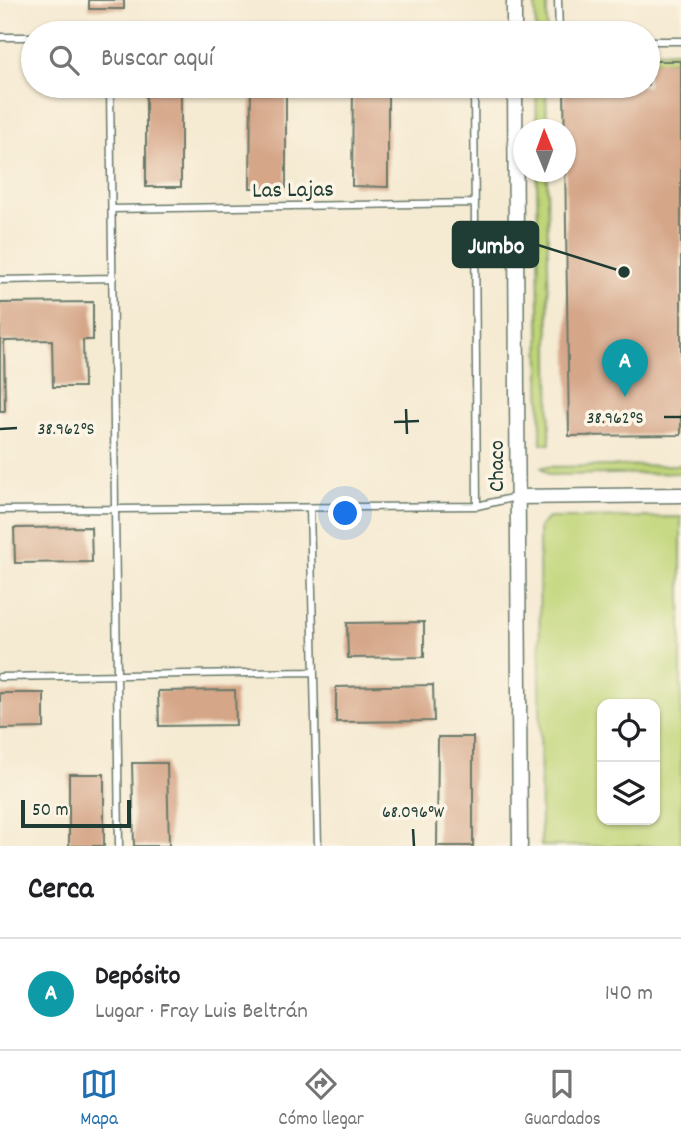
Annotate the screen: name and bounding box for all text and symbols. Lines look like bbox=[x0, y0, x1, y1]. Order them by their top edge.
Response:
search box bbox=[21, 21, 660, 98]
icon: search bbox=[45, 41, 83, 79]
text: Buscar aquí bbox=[101, 41, 213, 78]
north arrow bbox=[513, 119, 576, 182]
street label: Las Lajas bbox=[252, 174, 334, 209]
callout: Jumbo bbox=[453, 222, 538, 267]
text: Jumbo bbox=[468, 231, 525, 265]
pin: A bbox=[602, 339, 648, 397]
text: 38.962°S bbox=[587, 407, 643, 432]
text: 38.962°S bbox=[38, 418, 94, 443]
street label: Chaco bbox=[482, 440, 515, 492]
your location bbox=[328, 496, 362, 530]
map controls bbox=[597, 699, 660, 825]
button: locate bbox=[597, 699, 660, 762]
button: layers bbox=[597, 762, 660, 825]
scale bar bbox=[21, 797, 131, 829]
text: 50 m bbox=[32, 798, 69, 825]
text: 68.096°W bbox=[382, 801, 445, 826]
text: Cerca bbox=[28, 870, 93, 913]
text: Depósito bbox=[95, 959, 180, 996]
text: A bbox=[45, 978, 57, 1011]
text: 140 m bbox=[605, 978, 653, 1011]
text: Lugar · Fray Luis Beltrán bbox=[95, 996, 308, 1029]
tab: Mapa bbox=[80, 1065, 118, 1134]
tab: Cómo llegar bbox=[278, 1065, 364, 1134]
tab: Guardados bbox=[524, 1065, 601, 1134]

